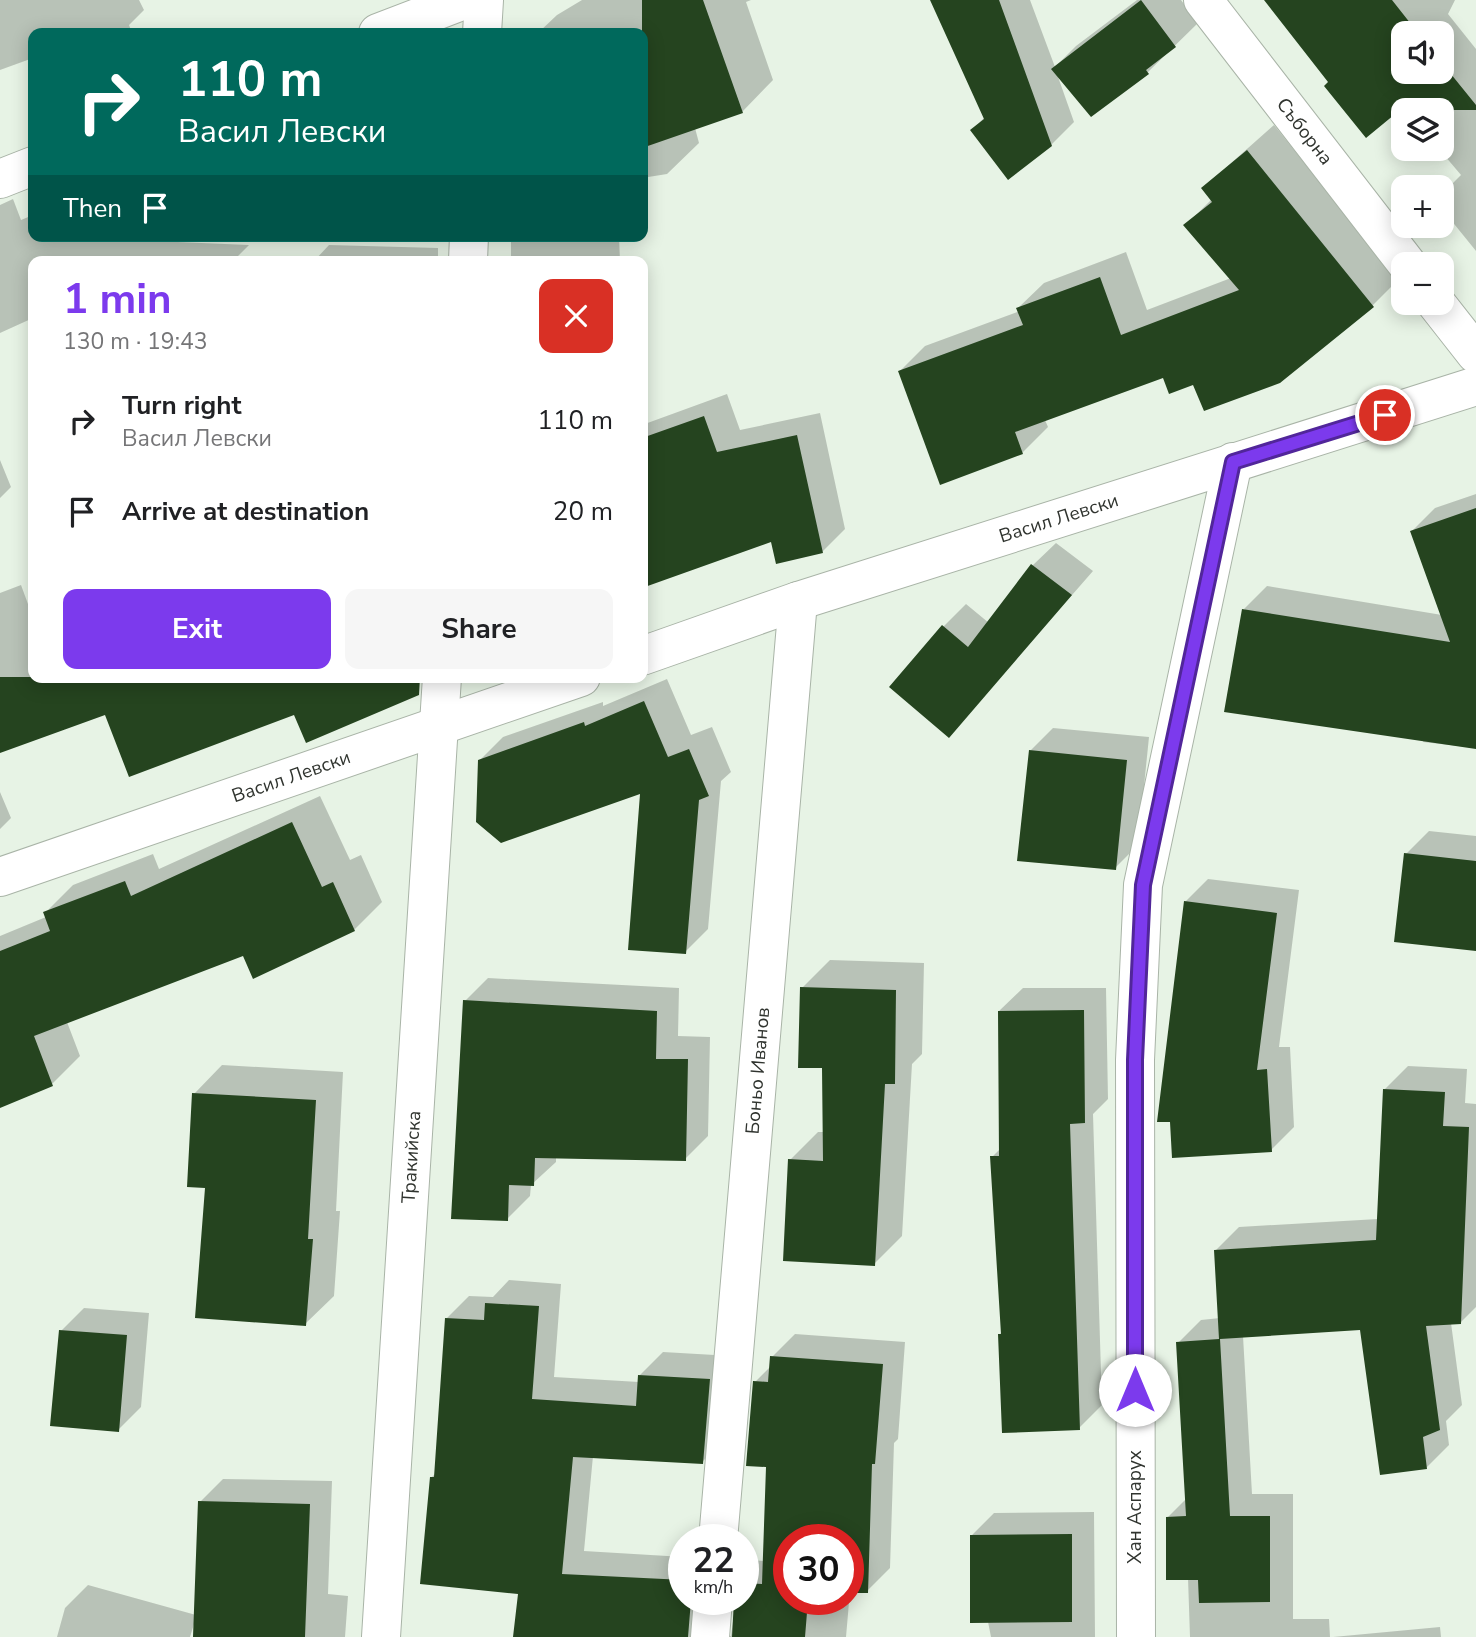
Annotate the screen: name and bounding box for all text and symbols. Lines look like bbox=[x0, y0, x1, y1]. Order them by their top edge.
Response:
map controls bbox=[1391, 21, 1454, 315]
button: sound bbox=[1391, 21, 1454, 84]
text: 110 m bbox=[178, 46, 322, 113]
icon: right bbox=[63, 56, 154, 147]
street label: Съборна bbox=[1270, 92, 1339, 170]
button: layers bbox=[1391, 98, 1454, 161]
text: Васил Левски bbox=[178, 110, 387, 153]
button: + bbox=[1391, 175, 1454, 238]
icon: arrive bbox=[136, 189, 174, 227]
text: Then bbox=[63, 191, 122, 226]
button: − bbox=[1391, 252, 1454, 315]
text: 1 min bbox=[63, 271, 172, 328]
button: close bbox=[539, 279, 613, 353]
text: 130 m · 19:43 bbox=[63, 326, 208, 357]
pin bbox=[1355, 385, 1415, 445]
text: Turn right bbox=[122, 388, 241, 423]
icon: arrive bbox=[1366, 396, 1404, 434]
icon: right bbox=[63, 402, 101, 440]
text: 110 m bbox=[537, 403, 613, 438]
text: Васил Левски bbox=[122, 423, 272, 454]
street label: Васил Левски bbox=[996, 487, 1122, 549]
icon: arrive bbox=[63, 493, 101, 531]
text: Arrive at destination bbox=[122, 494, 369, 529]
text: 20 m bbox=[553, 494, 613, 529]
button: Exit bbox=[63, 589, 331, 669]
button: Share bbox=[345, 589, 613, 669]
street label: Васил Левски bbox=[228, 744, 354, 809]
street label: Боньо Иванов bbox=[740, 1006, 776, 1135]
street label: Тракийска bbox=[396, 1110, 427, 1204]
position arrow bbox=[1098, 1353, 1172, 1427]
street label: Хан Аспарух bbox=[1122, 1450, 1148, 1564]
speed limit sign: 30 bbox=[773, 1524, 864, 1615]
text: 22 bbox=[692, 1537, 735, 1584]
text: km/h bbox=[694, 1575, 733, 1599]

